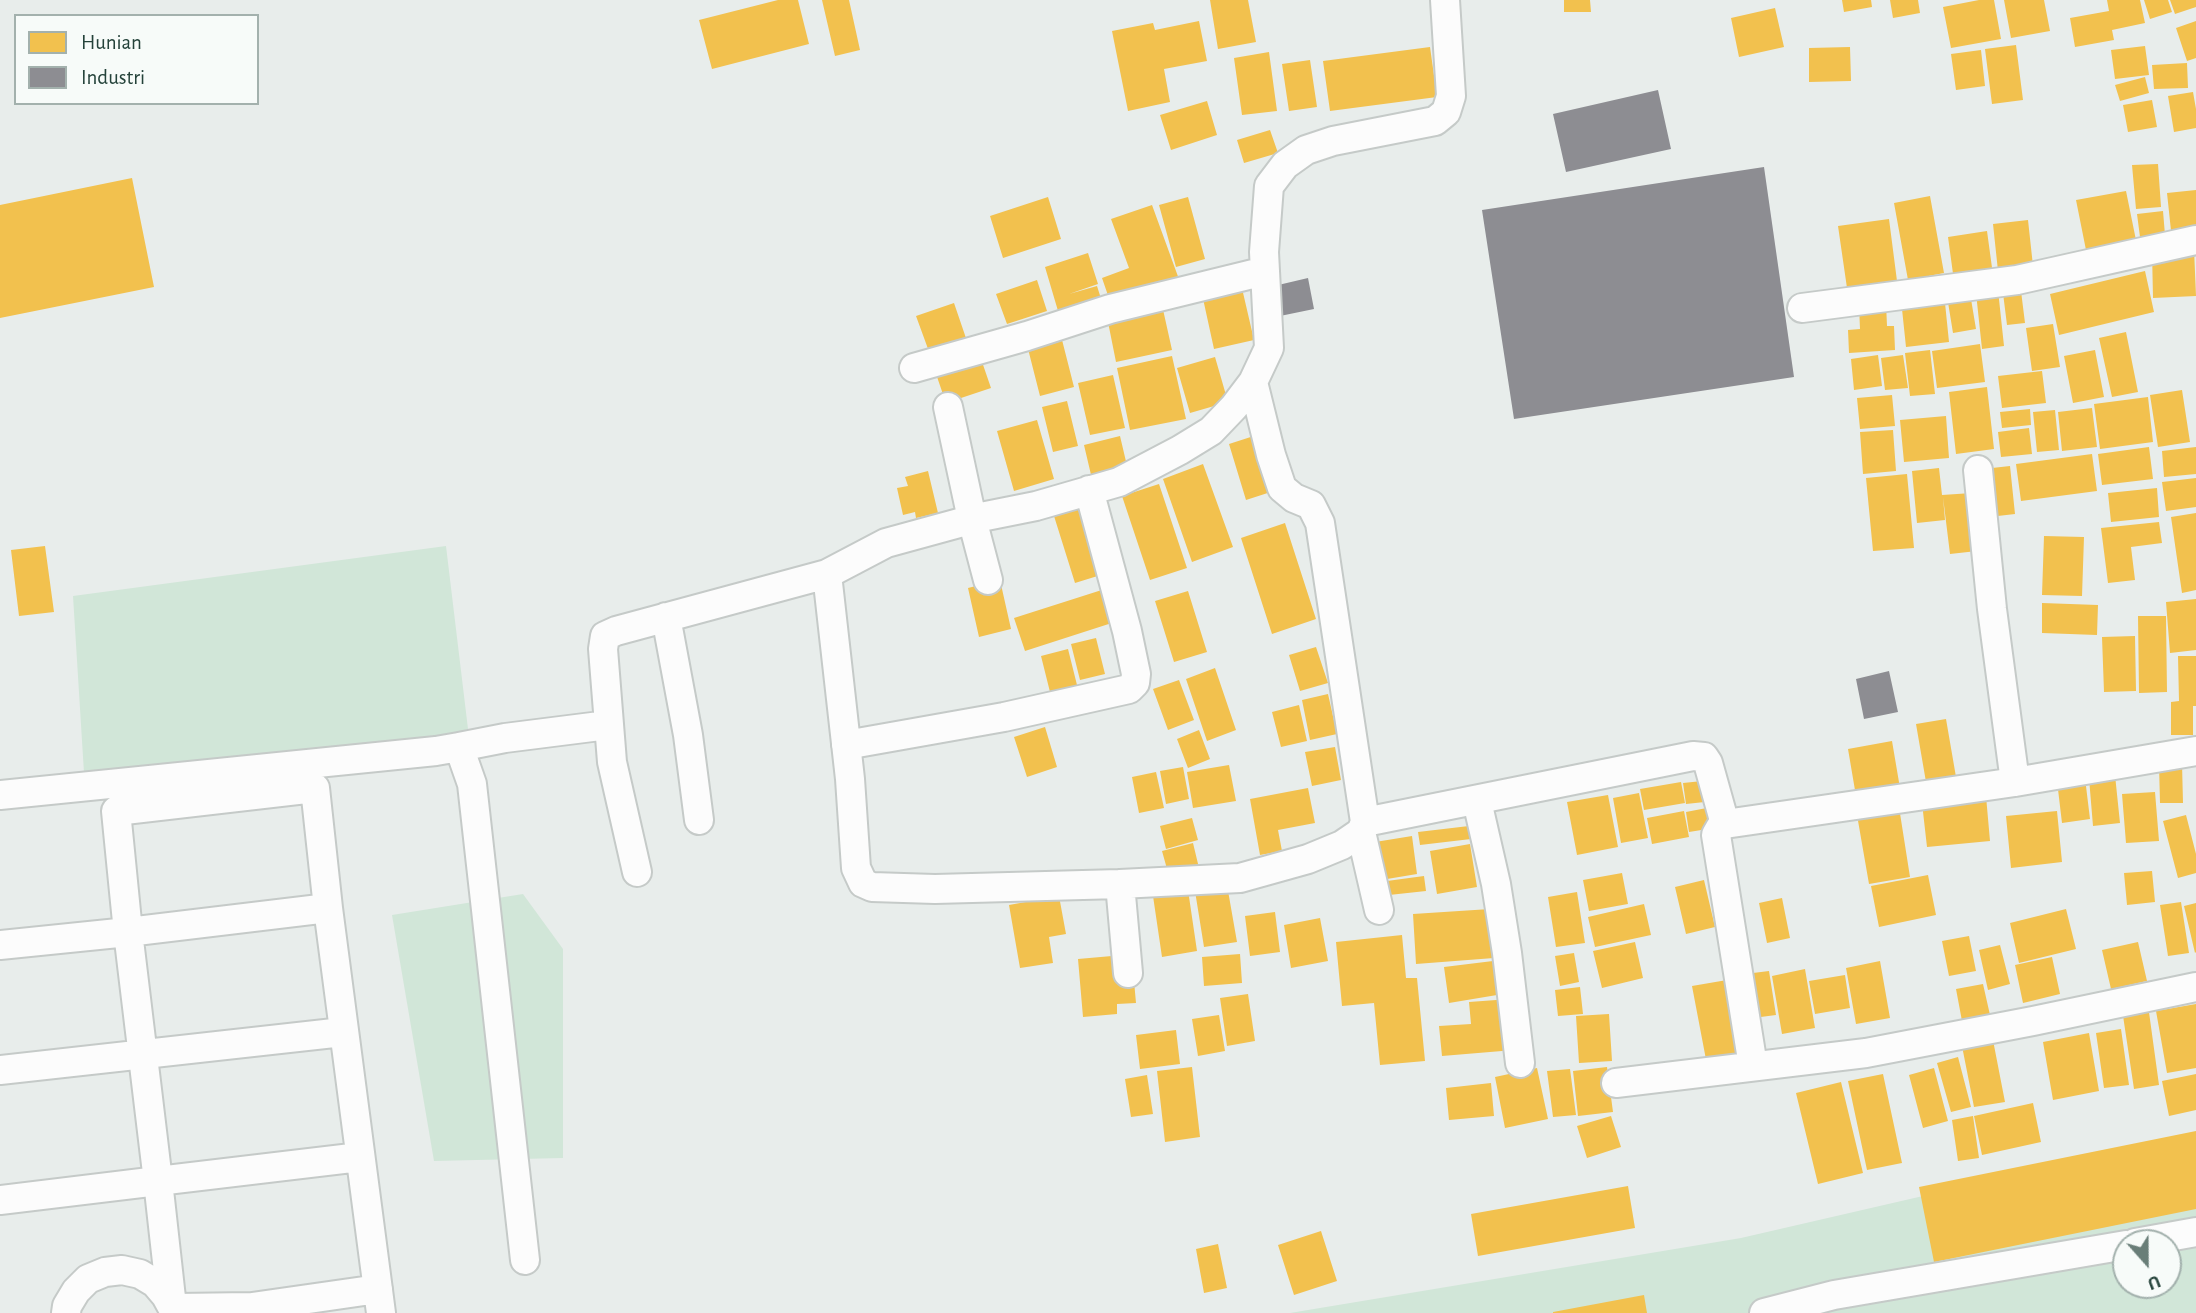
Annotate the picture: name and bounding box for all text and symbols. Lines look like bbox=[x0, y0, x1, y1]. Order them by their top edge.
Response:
legend bbox=[14, 14, 259, 105]
text: Hunian bbox=[81, 32, 142, 53]
text: Industri bbox=[81, 67, 145, 88]
north arrow bbox=[2112, 1229, 2182, 1299]
text: U bbox=[2145, 1271, 2163, 1293]

